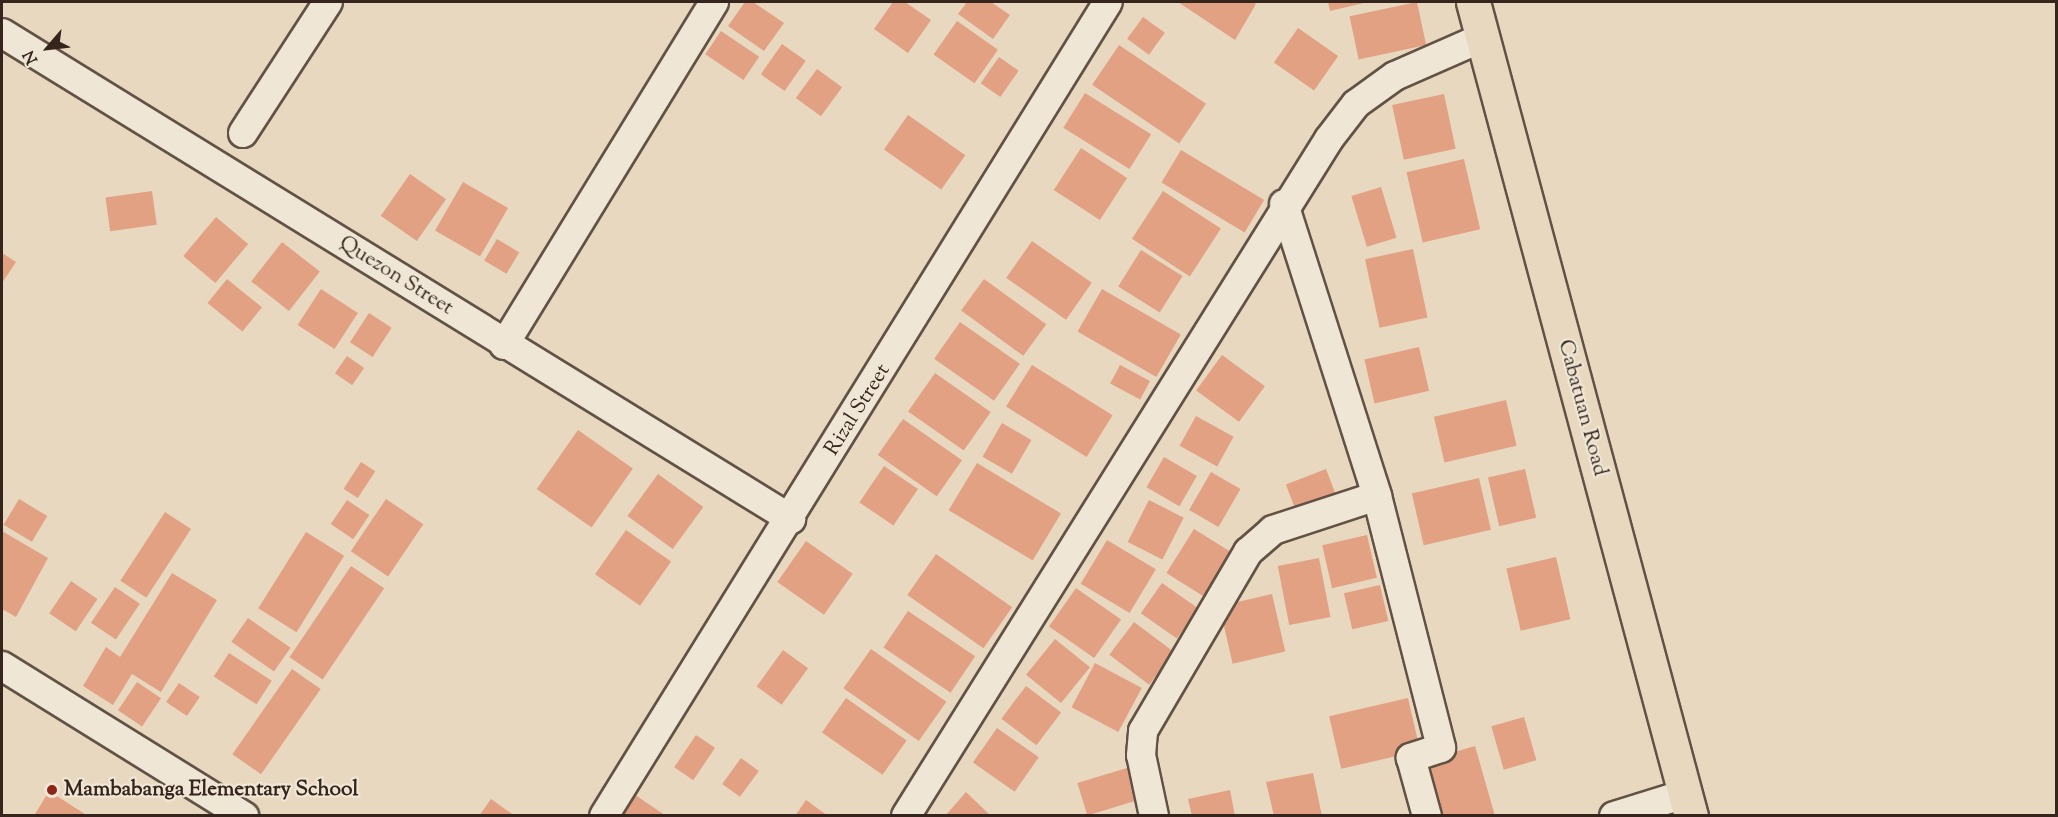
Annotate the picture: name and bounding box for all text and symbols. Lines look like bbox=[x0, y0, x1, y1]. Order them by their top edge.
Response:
north arrow bbox=[18, 18, 78, 78]
text: N bbox=[19, 46, 45, 68]
street label: Quezon Street bbox=[334, 231, 458, 321]
street label: Cabatuan Road bbox=[1552, 337, 1612, 479]
street label: Rizal Street bbox=[820, 360, 896, 460]
place label: Mambabanga Elementary School bbox=[64, 777, 358, 803]
marker: Mambabanga Elementary School bbox=[45, 783, 59, 797]

